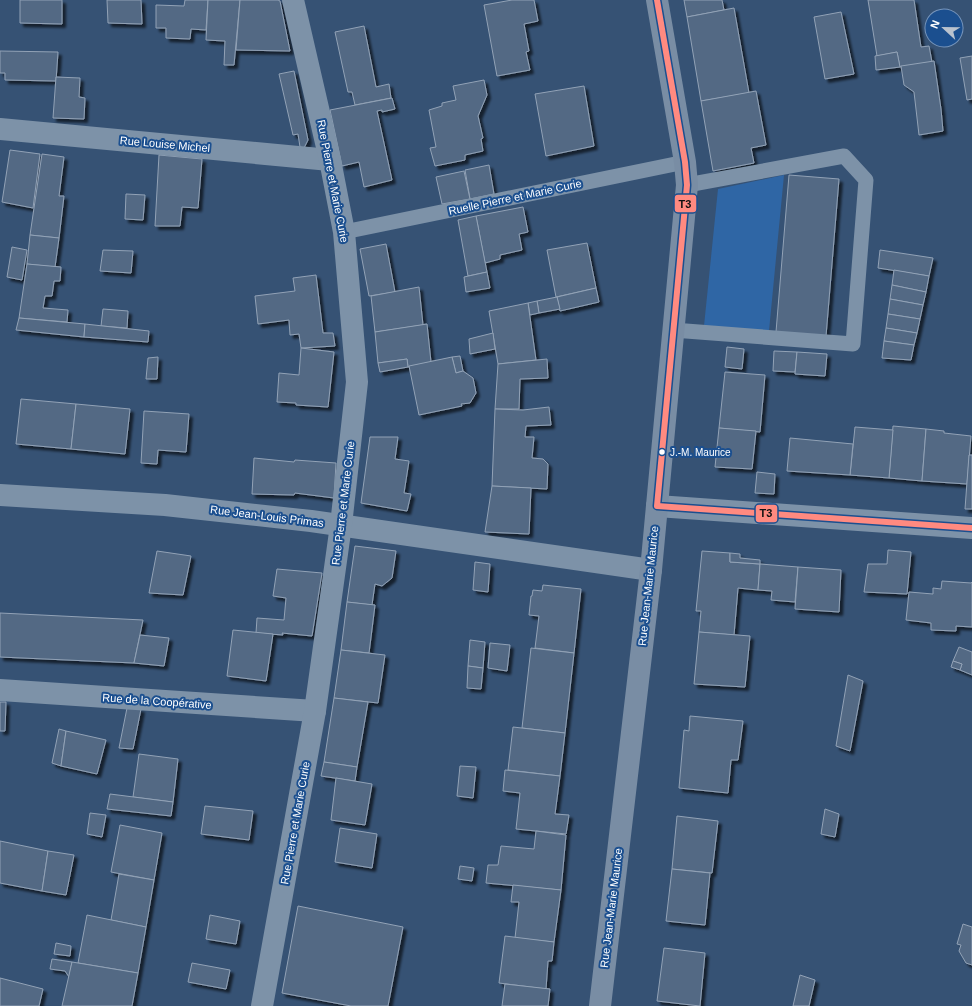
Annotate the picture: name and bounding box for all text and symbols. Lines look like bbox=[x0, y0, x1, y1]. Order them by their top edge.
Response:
north arrow bbox=[924, 8, 964, 48]
text: N bbox=[928, 18, 942, 30]
street label: Rue Pierre et Marie Curie bbox=[315, 119, 351, 243]
street label: Rue Louise Michel bbox=[119, 134, 211, 154]
street label: Ruelle Pierre et Marie Curie bbox=[447, 177, 583, 217]
line badge: T3 bbox=[674, 194, 697, 213]
text: T3 bbox=[679, 198, 691, 210]
street label: Rue Pierre et Marie Curie bbox=[329, 440, 357, 566]
marker: J.-M. Maurice bbox=[657, 447, 667, 457]
place label: J.-M. Maurice bbox=[670, 447, 731, 458]
street label: Rue Jean-Louis Primas bbox=[210, 503, 325, 529]
line badge: T3 bbox=[755, 504, 778, 523]
text: T3 bbox=[760, 507, 772, 519]
street label: Rue Jean-Marie Maurice bbox=[636, 525, 660, 647]
street label: Rue de la Coopérative bbox=[102, 691, 212, 711]
street label: Rue Pierre et Marie Curie bbox=[278, 761, 312, 885]
street label: Rue Jean-Marie Maurice bbox=[598, 847, 624, 969]

